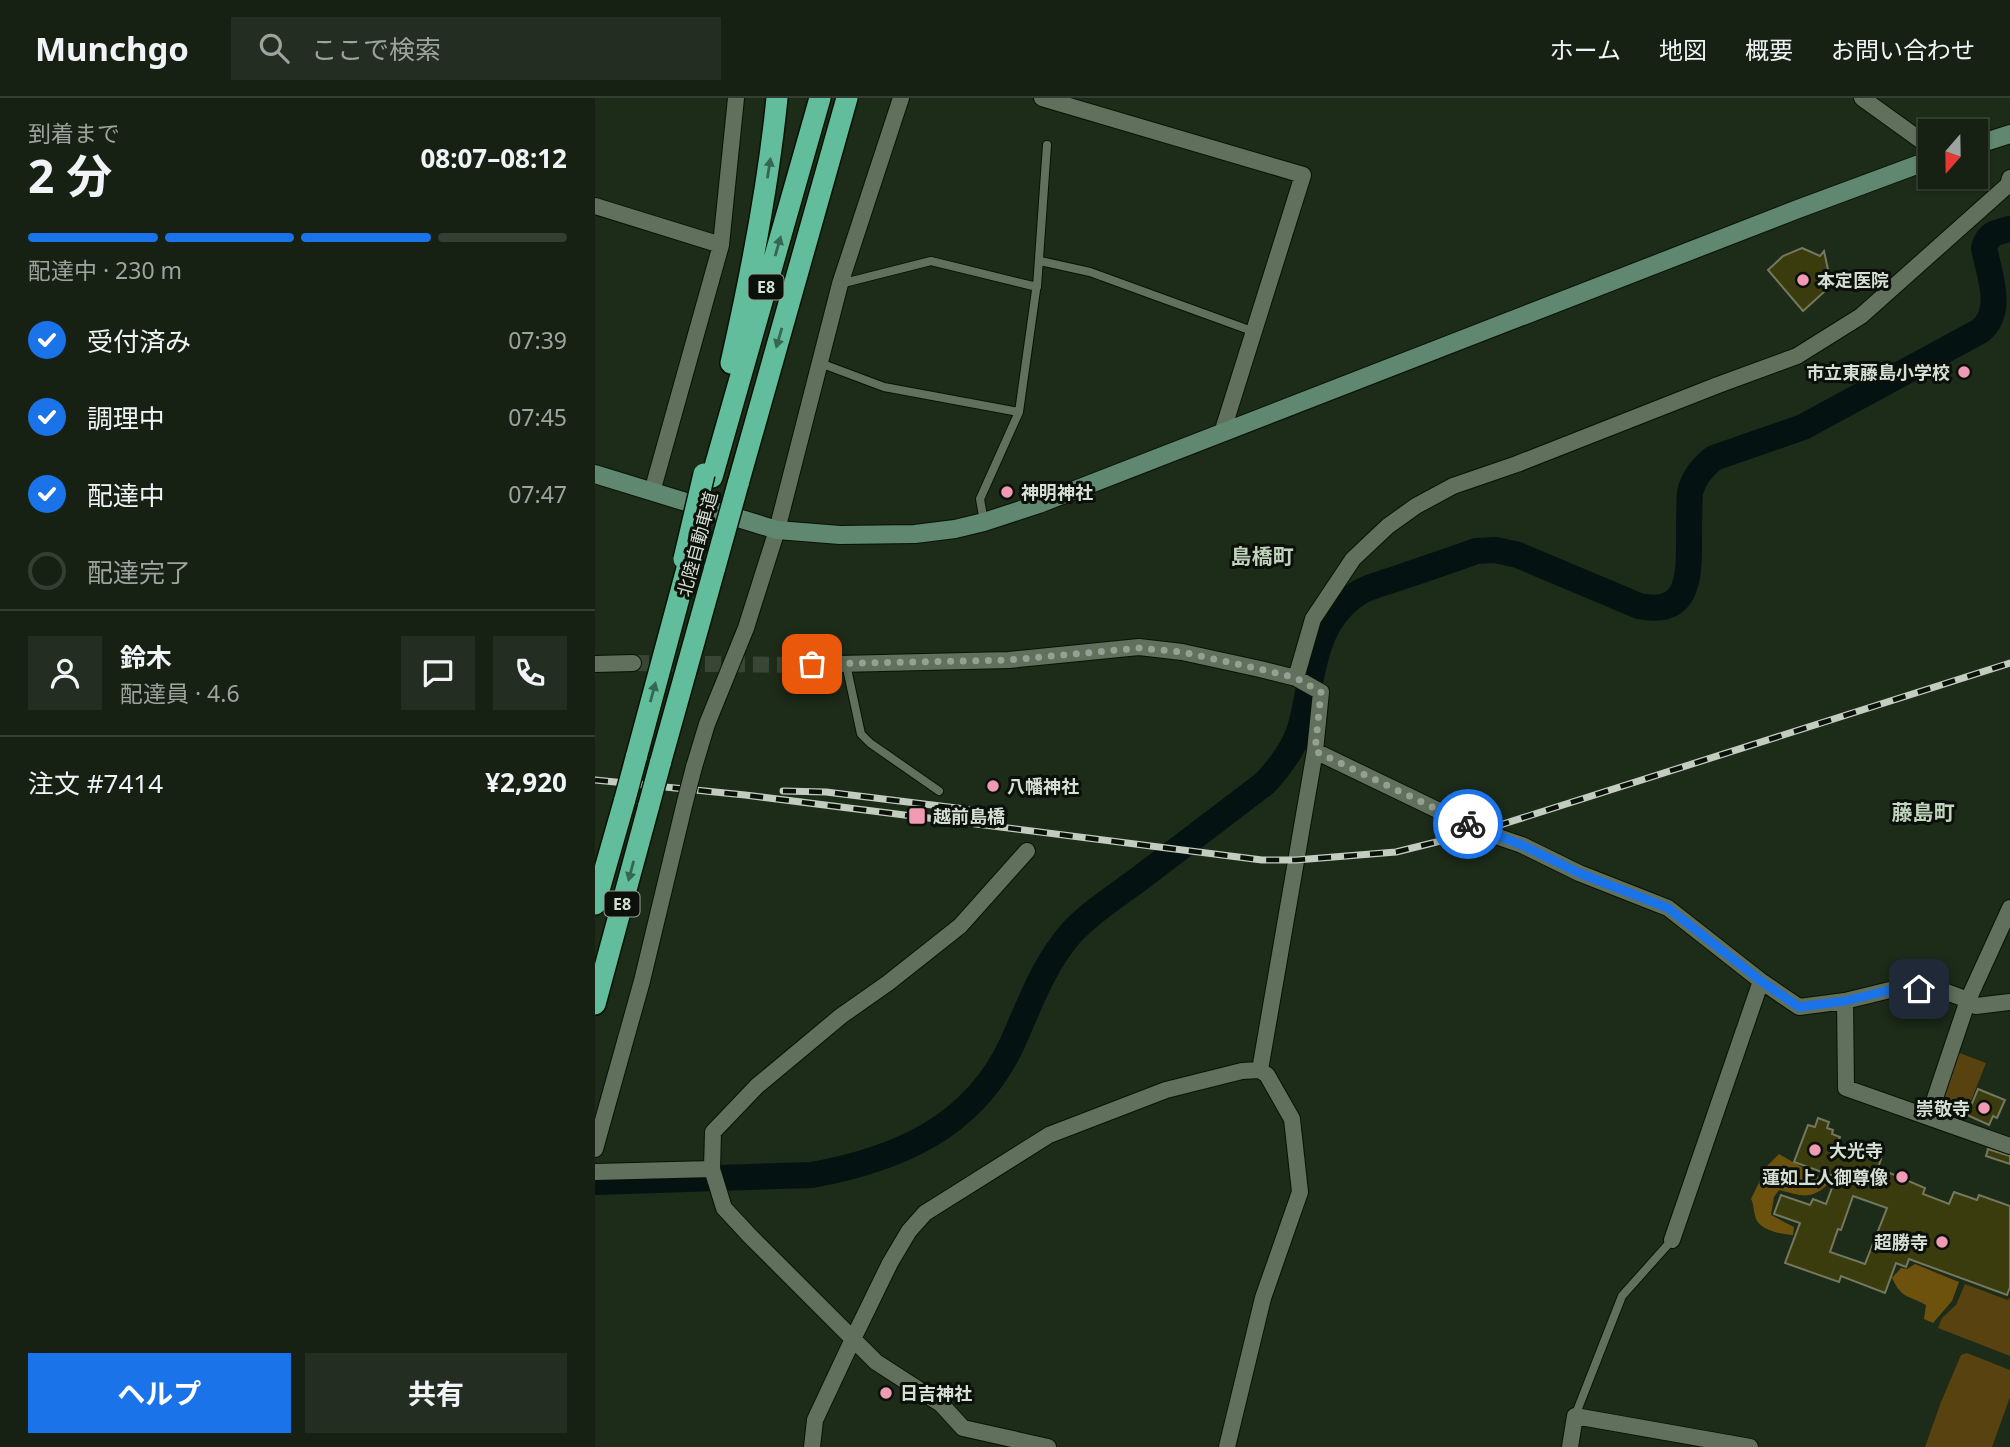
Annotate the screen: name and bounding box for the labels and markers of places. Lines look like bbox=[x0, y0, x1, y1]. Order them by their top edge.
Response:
place label: 本定医院 bbox=[1817, 268, 1889, 292]
marker: 本定医院 bbox=[1795, 272, 1811, 288]
place label: 市立東藤島小学校 bbox=[1806, 360, 1950, 384]
marker: 市立東藤島小学校 bbox=[1956, 364, 1972, 380]
place label: 神明神社 bbox=[1021, 480, 1093, 504]
marker: 神明神社 bbox=[999, 484, 1015, 500]
pin bbox=[782, 634, 842, 694]
place label: 八幡神社 bbox=[1007, 774, 1079, 798]
marker: 八幡神社 bbox=[985, 778, 1001, 794]
place label: 越前島橋 bbox=[933, 804, 1005, 828]
marker: 越前島橋 bbox=[907, 806, 927, 826]
pin bbox=[1889, 959, 1949, 1019]
place label: 崇敬寺 bbox=[1916, 1096, 1970, 1120]
marker: 崇敬寺 bbox=[1976, 1100, 1992, 1116]
place label: 大光寺 bbox=[1829, 1138, 1883, 1162]
marker: 大光寺 bbox=[1807, 1142, 1823, 1158]
place label: 蓮如上人御尊像 bbox=[1762, 1165, 1888, 1189]
marker: 蓮如上人御尊像 bbox=[1894, 1169, 1910, 1185]
place label: 超勝寺 bbox=[1874, 1230, 1928, 1254]
marker: 超勝寺 bbox=[1934, 1234, 1950, 1250]
place label: 日吉神社 bbox=[900, 1381, 972, 1405]
marker: 日吉神社 bbox=[878, 1385, 894, 1401]

